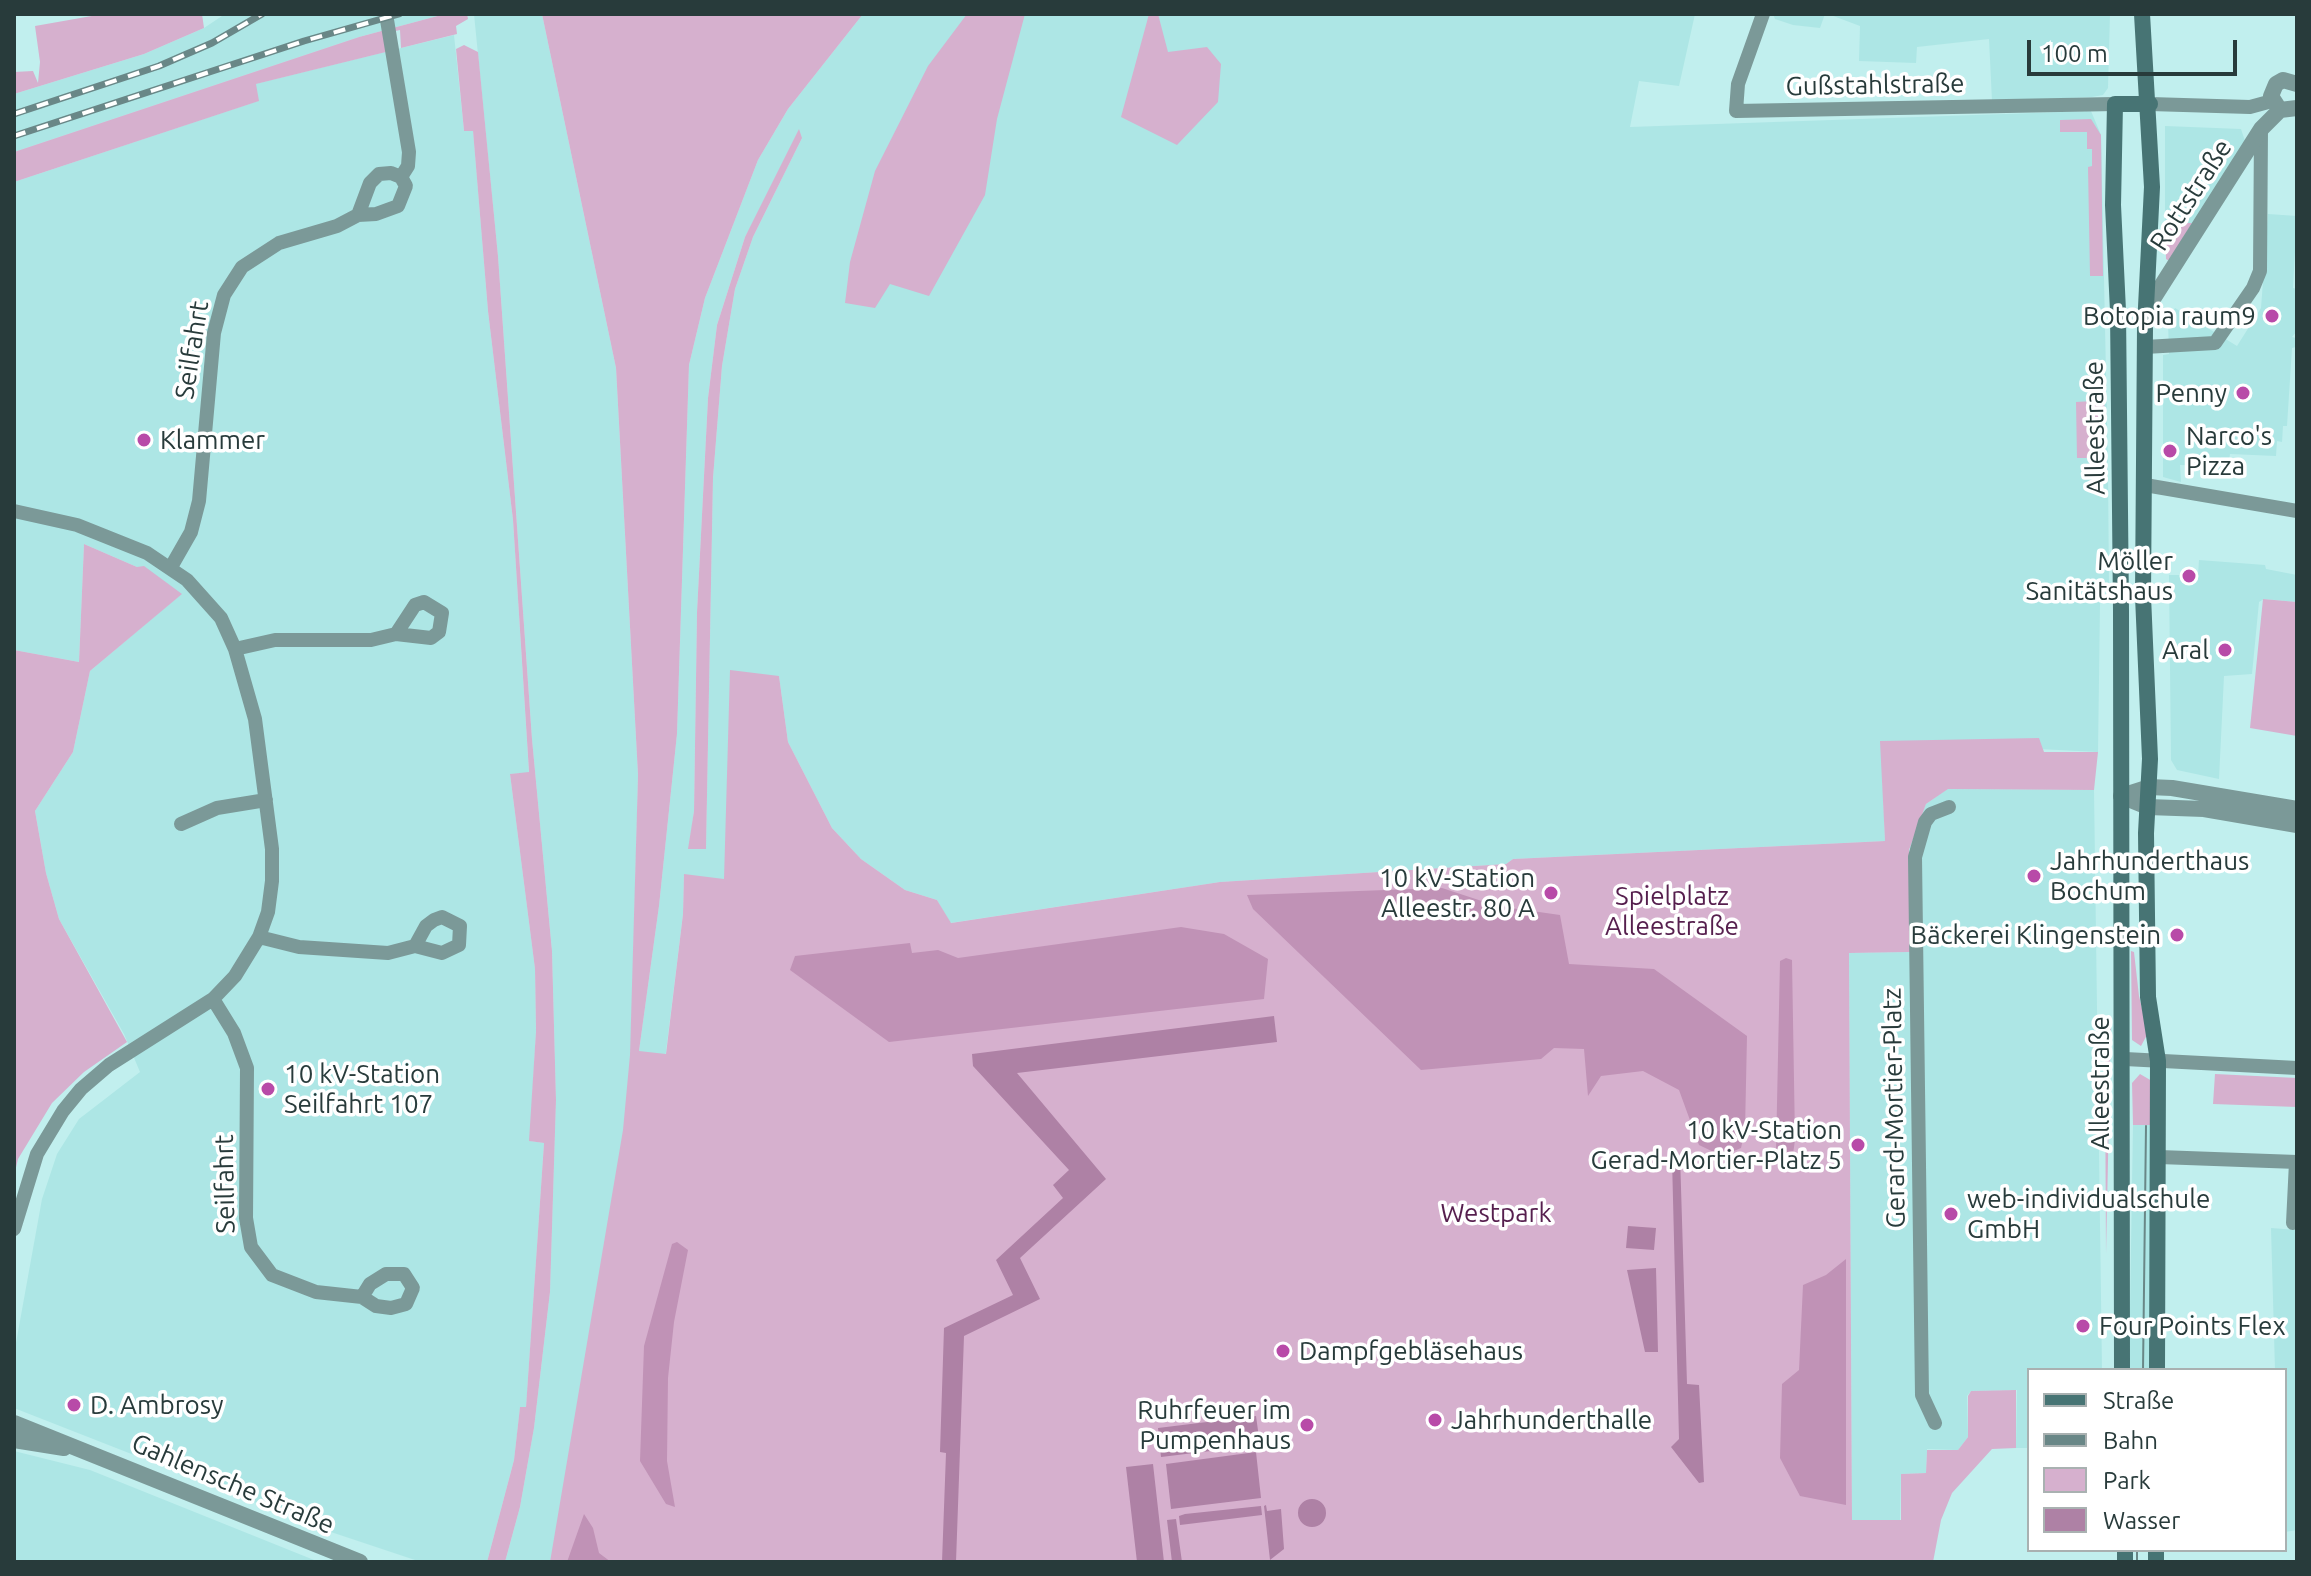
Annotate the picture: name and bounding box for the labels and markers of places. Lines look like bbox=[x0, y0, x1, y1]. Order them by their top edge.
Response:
place label: Botopia raum9 bbox=[2083, 300, 2256, 332]
marker: Botopia raum9 bbox=[2263, 307, 2281, 325]
place label: Penny bbox=[2156, 377, 2227, 409]
marker: Penny bbox=[2234, 384, 2252, 402]
place label: Narco's Pizza bbox=[2186, 420, 2272, 482]
place label: Klammer bbox=[160, 424, 265, 456]
marker: Klammer bbox=[135, 431, 153, 449]
marker: Narco's Pizza bbox=[2161, 442, 2179, 460]
place label: Möller Sanitätshaus bbox=[2025, 545, 2173, 606]
marker: Möller Sanitätshaus bbox=[2180, 567, 2198, 585]
place label: Aral bbox=[2162, 634, 2209, 666]
marker: Aral bbox=[2216, 641, 2234, 659]
place label: Jahrhunderthaus Bochum bbox=[2050, 845, 2249, 906]
place label: 10 kV-Station Alleestr. 80 A bbox=[1379, 862, 1535, 924]
marker: Jahrhunderthaus Bochum bbox=[2025, 867, 2043, 885]
marker: 10 kV-Station Alleestr. 80 A bbox=[1542, 884, 1560, 902]
place label: Bäckerei Klingenstein bbox=[1911, 919, 2161, 951]
marker: Bäckerei Klingenstein bbox=[2168, 926, 2186, 944]
place label: 10 kV-Station Seilfahrt 107 bbox=[284, 1058, 440, 1120]
marker: 10 kV-Station Seilfahrt 107 bbox=[259, 1080, 277, 1098]
place label: 10 kV-Station Gerad-Mortier-Platz 5 bbox=[1591, 1114, 1842, 1176]
marker: 10 kV-Station Gerad-Mortier-Platz 5 bbox=[1849, 1136, 1867, 1154]
place label: web-individualschule GmbH bbox=[1967, 1183, 2210, 1244]
marker: web-individualschule GmbH bbox=[1942, 1205, 1960, 1223]
place label: Four Points Flex bbox=[2099, 1310, 2286, 1342]
marker: Four Points Flex bbox=[2074, 1317, 2092, 1335]
place label: Dampfgebläsehaus bbox=[1299, 1335, 1523, 1367]
marker: Dampfgebläsehaus bbox=[1274, 1342, 1292, 1360]
place label: D. Ambrosy bbox=[90, 1389, 223, 1421]
place label: Ruhrfeuer im Pumpenhaus bbox=[1137, 1394, 1291, 1456]
marker: D. Ambrosy bbox=[65, 1396, 83, 1414]
place label: Jahrhunderthalle bbox=[1451, 1404, 1652, 1436]
marker: Jahrhunderthalle bbox=[1426, 1411, 1444, 1429]
marker: Ruhrfeuer im Pumpenhaus bbox=[1298, 1416, 1316, 1434]

